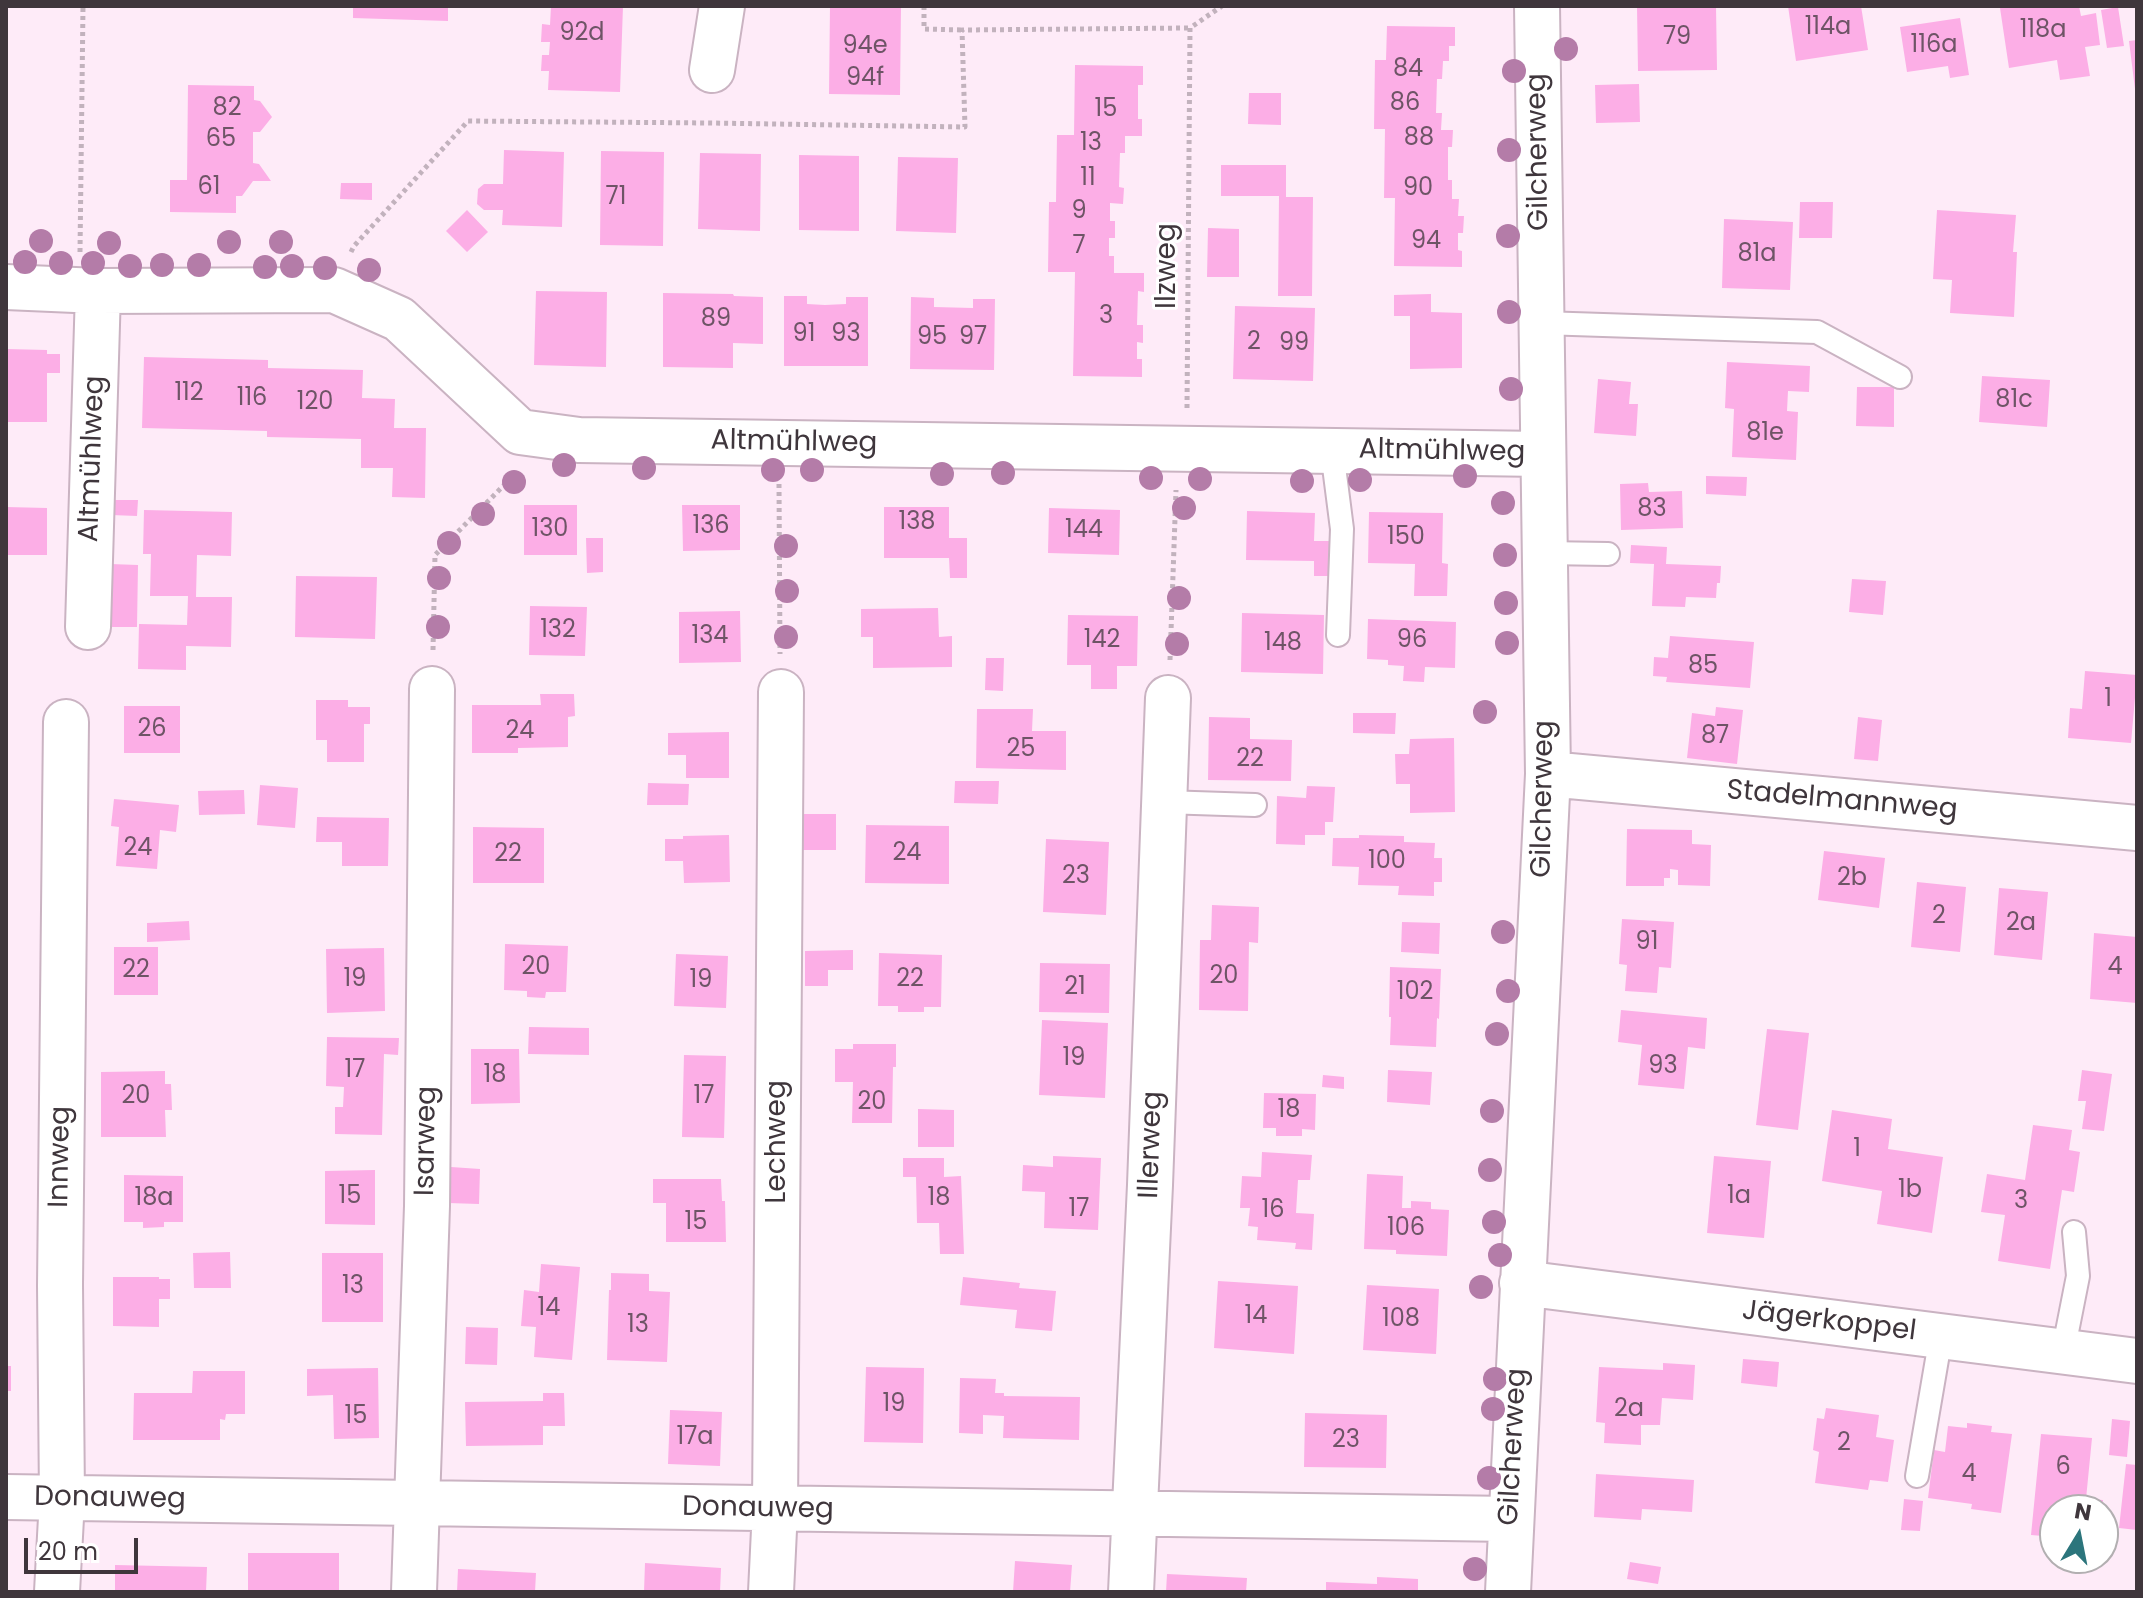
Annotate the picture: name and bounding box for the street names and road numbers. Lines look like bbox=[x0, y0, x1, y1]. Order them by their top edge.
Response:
street label: Gilcherweg bbox=[1521, 73, 1557, 231]
street label: Ilzweg bbox=[1151, 223, 1185, 309]
street label: Altmühlweg bbox=[73, 375, 113, 543]
street label: Altmühlweg bbox=[710, 425, 878, 461]
street label: Altmühlweg bbox=[1358, 434, 1526, 470]
street label: Gilcherweg bbox=[1526, 720, 1562, 878]
street label: Stadelmannweg bbox=[1725, 774, 1959, 828]
street label: Lechweg bbox=[761, 1080, 795, 1204]
street label: Isarweg bbox=[409, 1086, 445, 1196]
street label: Illerweg bbox=[1133, 1091, 1171, 1199]
street label: Innweg bbox=[43, 1106, 79, 1208]
street label: Jägerkoppel bbox=[1740, 1295, 1918, 1349]
street label: Gilcherweg bbox=[1493, 1367, 1535, 1527]
street label: Donauweg bbox=[34, 1481, 186, 1517]
street label: Donauweg bbox=[682, 1491, 834, 1527]

